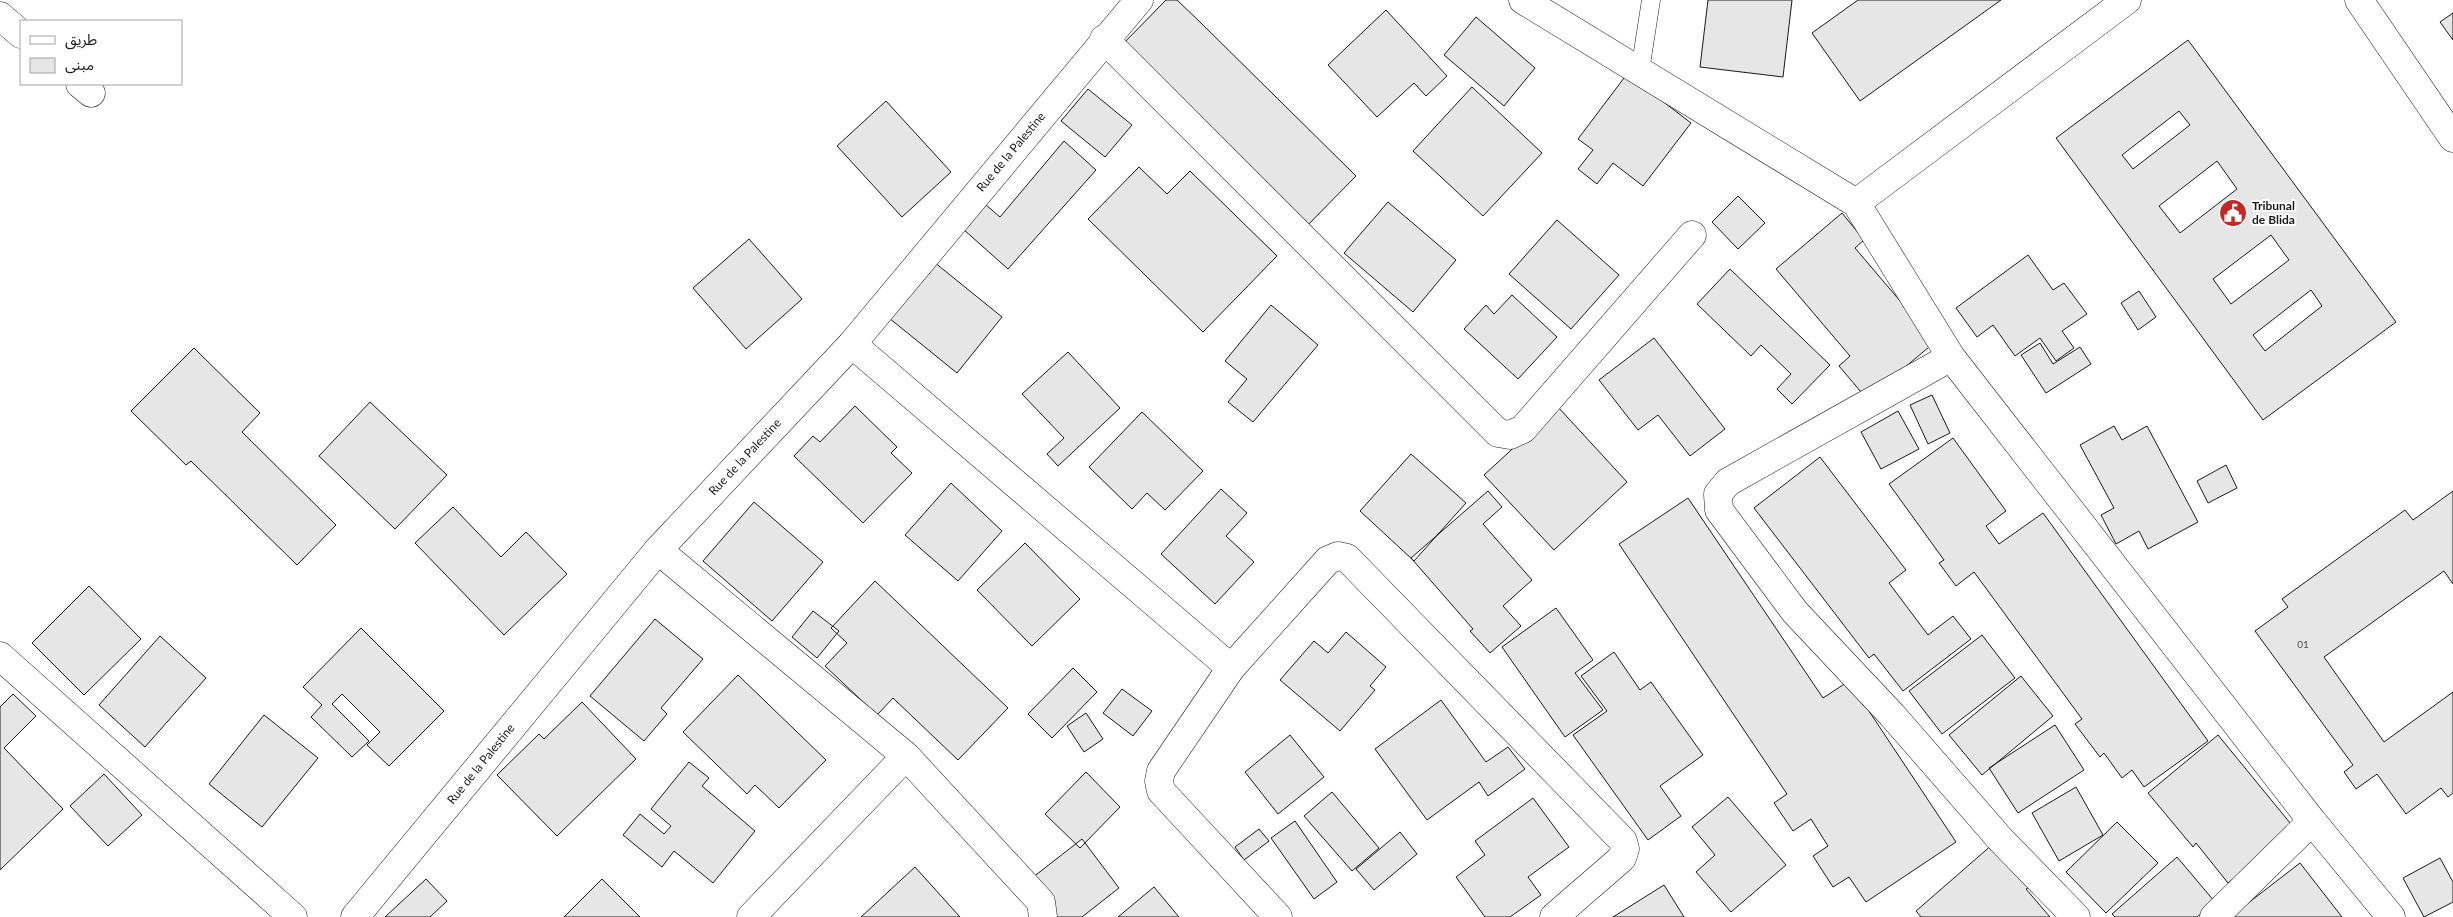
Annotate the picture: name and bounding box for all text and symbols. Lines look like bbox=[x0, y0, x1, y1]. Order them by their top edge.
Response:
legend bbox=[20, 20, 182, 85]
text: طريق bbox=[65, 30, 97, 50]
text: مبنى bbox=[65, 55, 94, 74]
street label: Rue de la Palestine bbox=[973, 109, 1048, 194]
public building icon: Tribunal de Blida bbox=[2218, 198, 2248, 228]
place label: Tribunal de Blida bbox=[2252, 198, 2295, 227]
street label: Rue de la Palestine bbox=[705, 415, 784, 498]
house number: 01 bbox=[2297, 638, 2309, 650]
street label: Rue de la Palestine bbox=[444, 720, 518, 807]

